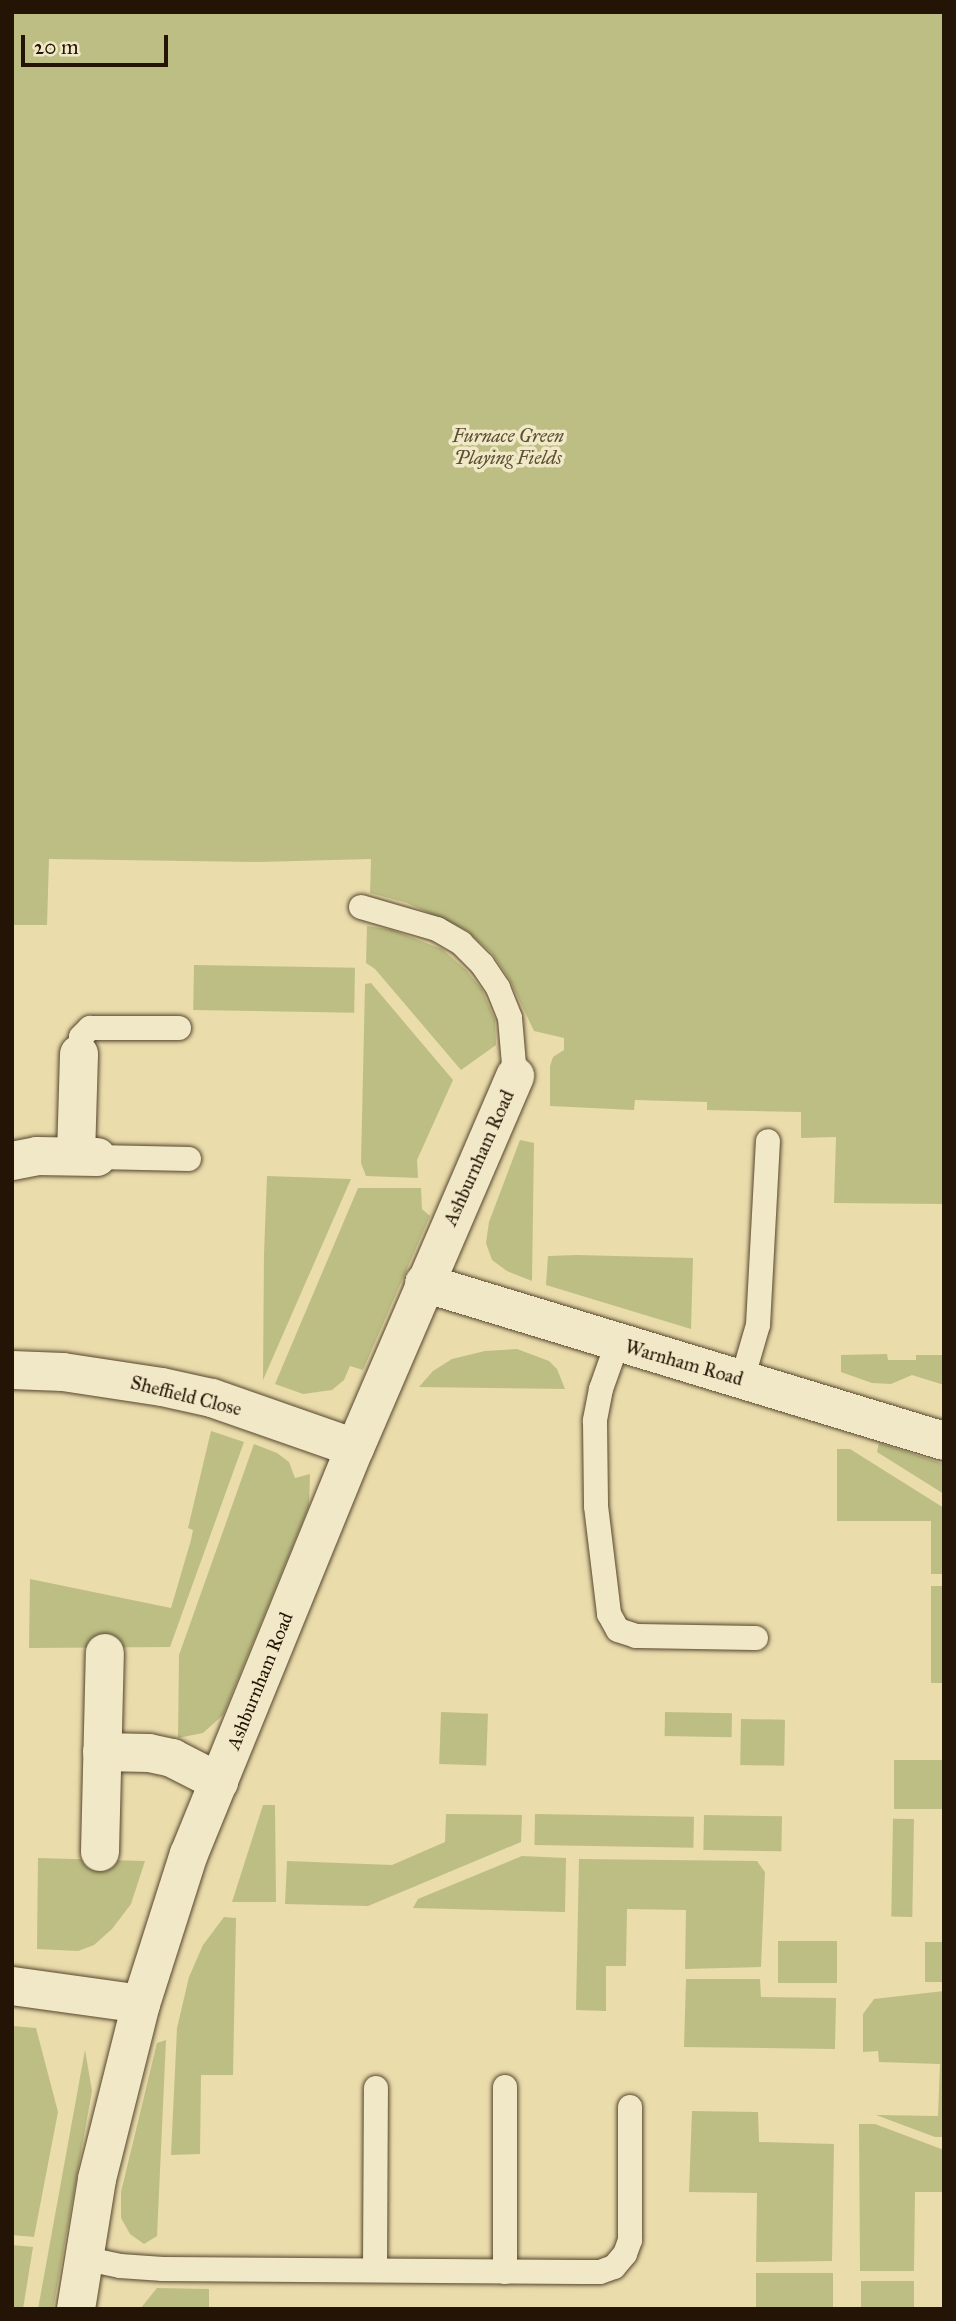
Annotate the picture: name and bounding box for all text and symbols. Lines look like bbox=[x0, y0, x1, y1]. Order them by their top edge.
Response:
scale bar bbox=[24, 21, 172, 65]
text: 20 m bbox=[34, 34, 79, 60]
park label: Furnace Green Playing Fields bbox=[452, 425, 564, 469]
street label: Ashburnham Road bbox=[439, 1087, 519, 1229]
street label: Warnham Road bbox=[622, 1335, 746, 1391]
street label: Sheffield Close bbox=[128, 1371, 244, 1421]
street label: Ashburnham Road bbox=[222, 1609, 298, 1753]

